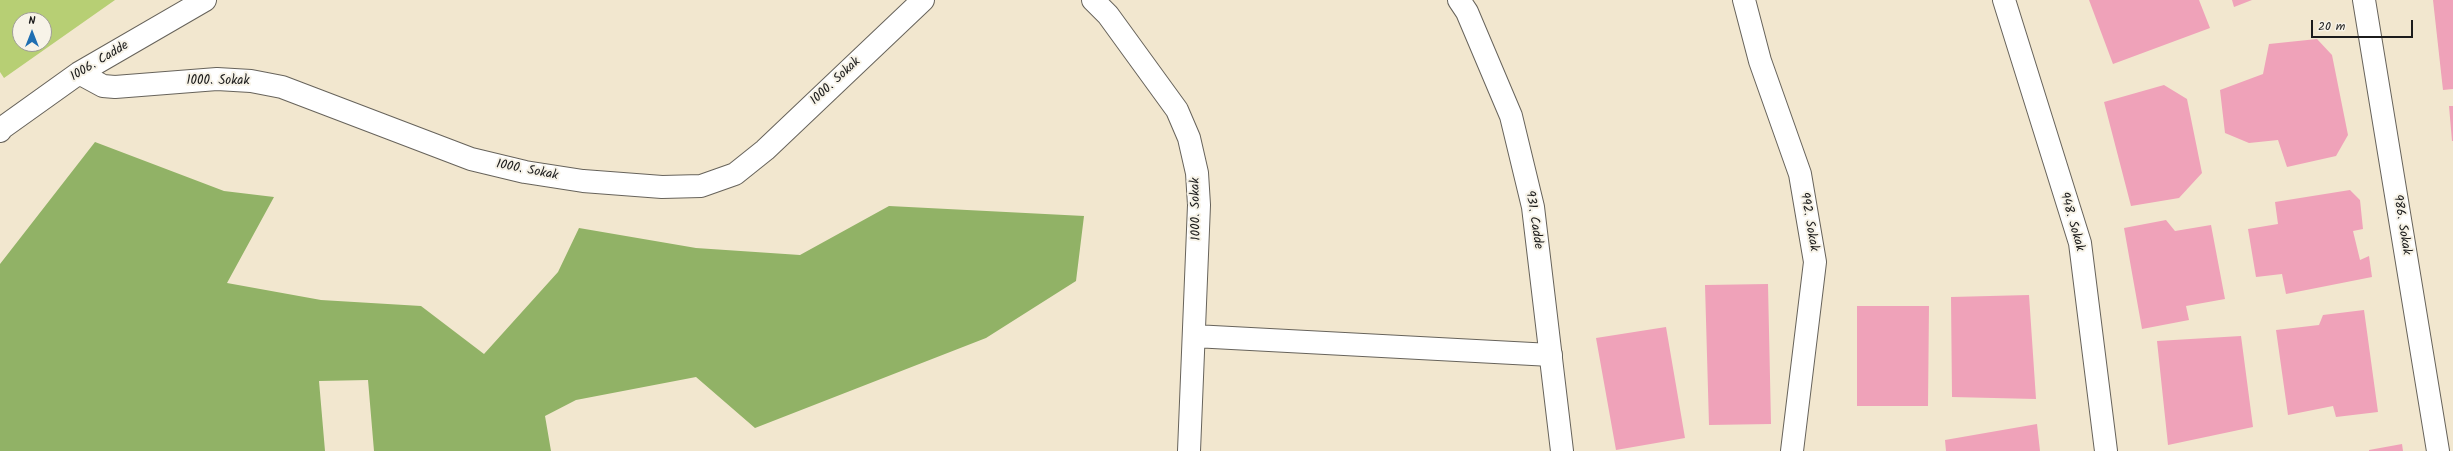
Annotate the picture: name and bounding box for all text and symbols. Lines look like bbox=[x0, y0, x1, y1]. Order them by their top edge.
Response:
north arrow bbox=[12, 12, 52, 52]
text: N bbox=[29, 12, 35, 30]
scale bar bbox=[2313, 12, 2415, 38]
text: 20 m bbox=[2318, 17, 2345, 36]
street label: 1006. Cadde bbox=[68, 38, 132, 86]
street label: 1000. Sokak bbox=[808, 55, 864, 109]
street label: 1000. Sokak bbox=[187, 74, 249, 90]
street label: 1000. Sokak bbox=[495, 157, 559, 185]
street label: 1000. Sokak bbox=[1189, 177, 1205, 241]
street label: 931. Cadde bbox=[1521, 190, 1545, 250]
street label: 992. Sokak bbox=[1795, 191, 1821, 253]
street label: 948. Sokak bbox=[2055, 191, 2087, 253]
street label: 986. Sokak bbox=[2389, 194, 2413, 256]

